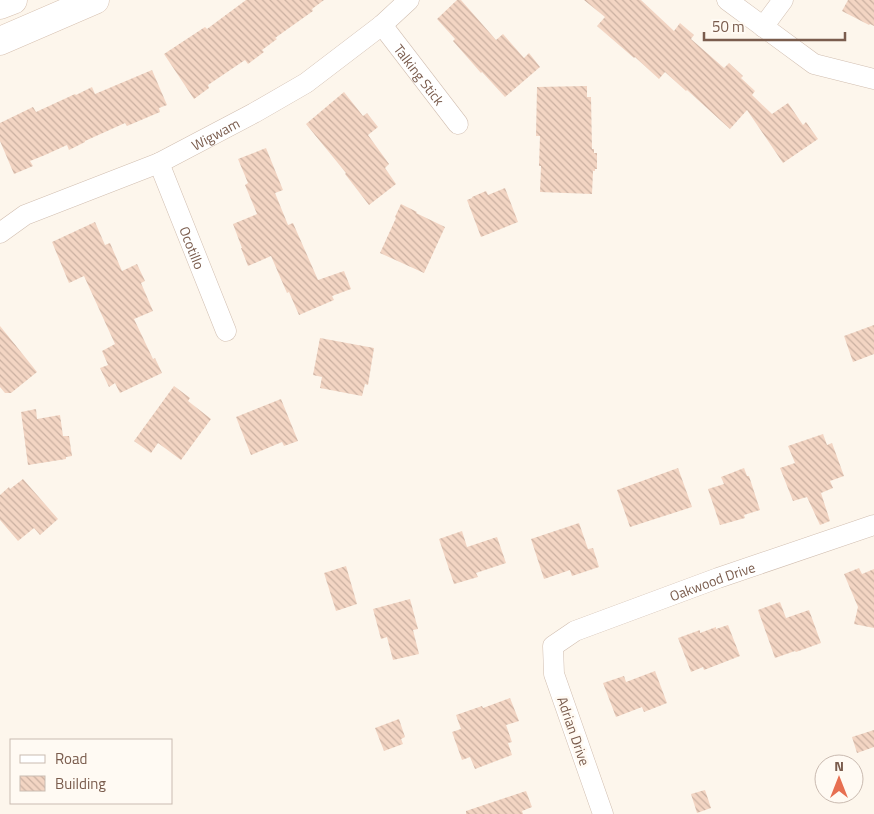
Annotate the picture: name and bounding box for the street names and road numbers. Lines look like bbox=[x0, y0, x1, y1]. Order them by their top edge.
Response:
street label: Talking Stick bbox=[389, 39, 450, 109]
street label: Wigwam bbox=[187, 112, 243, 155]
street label: Ocotillo bbox=[175, 223, 211, 272]
street label: Oakwood Drive bbox=[666, 556, 758, 606]
street label: Adrian Drive bbox=[552, 694, 596, 768]

